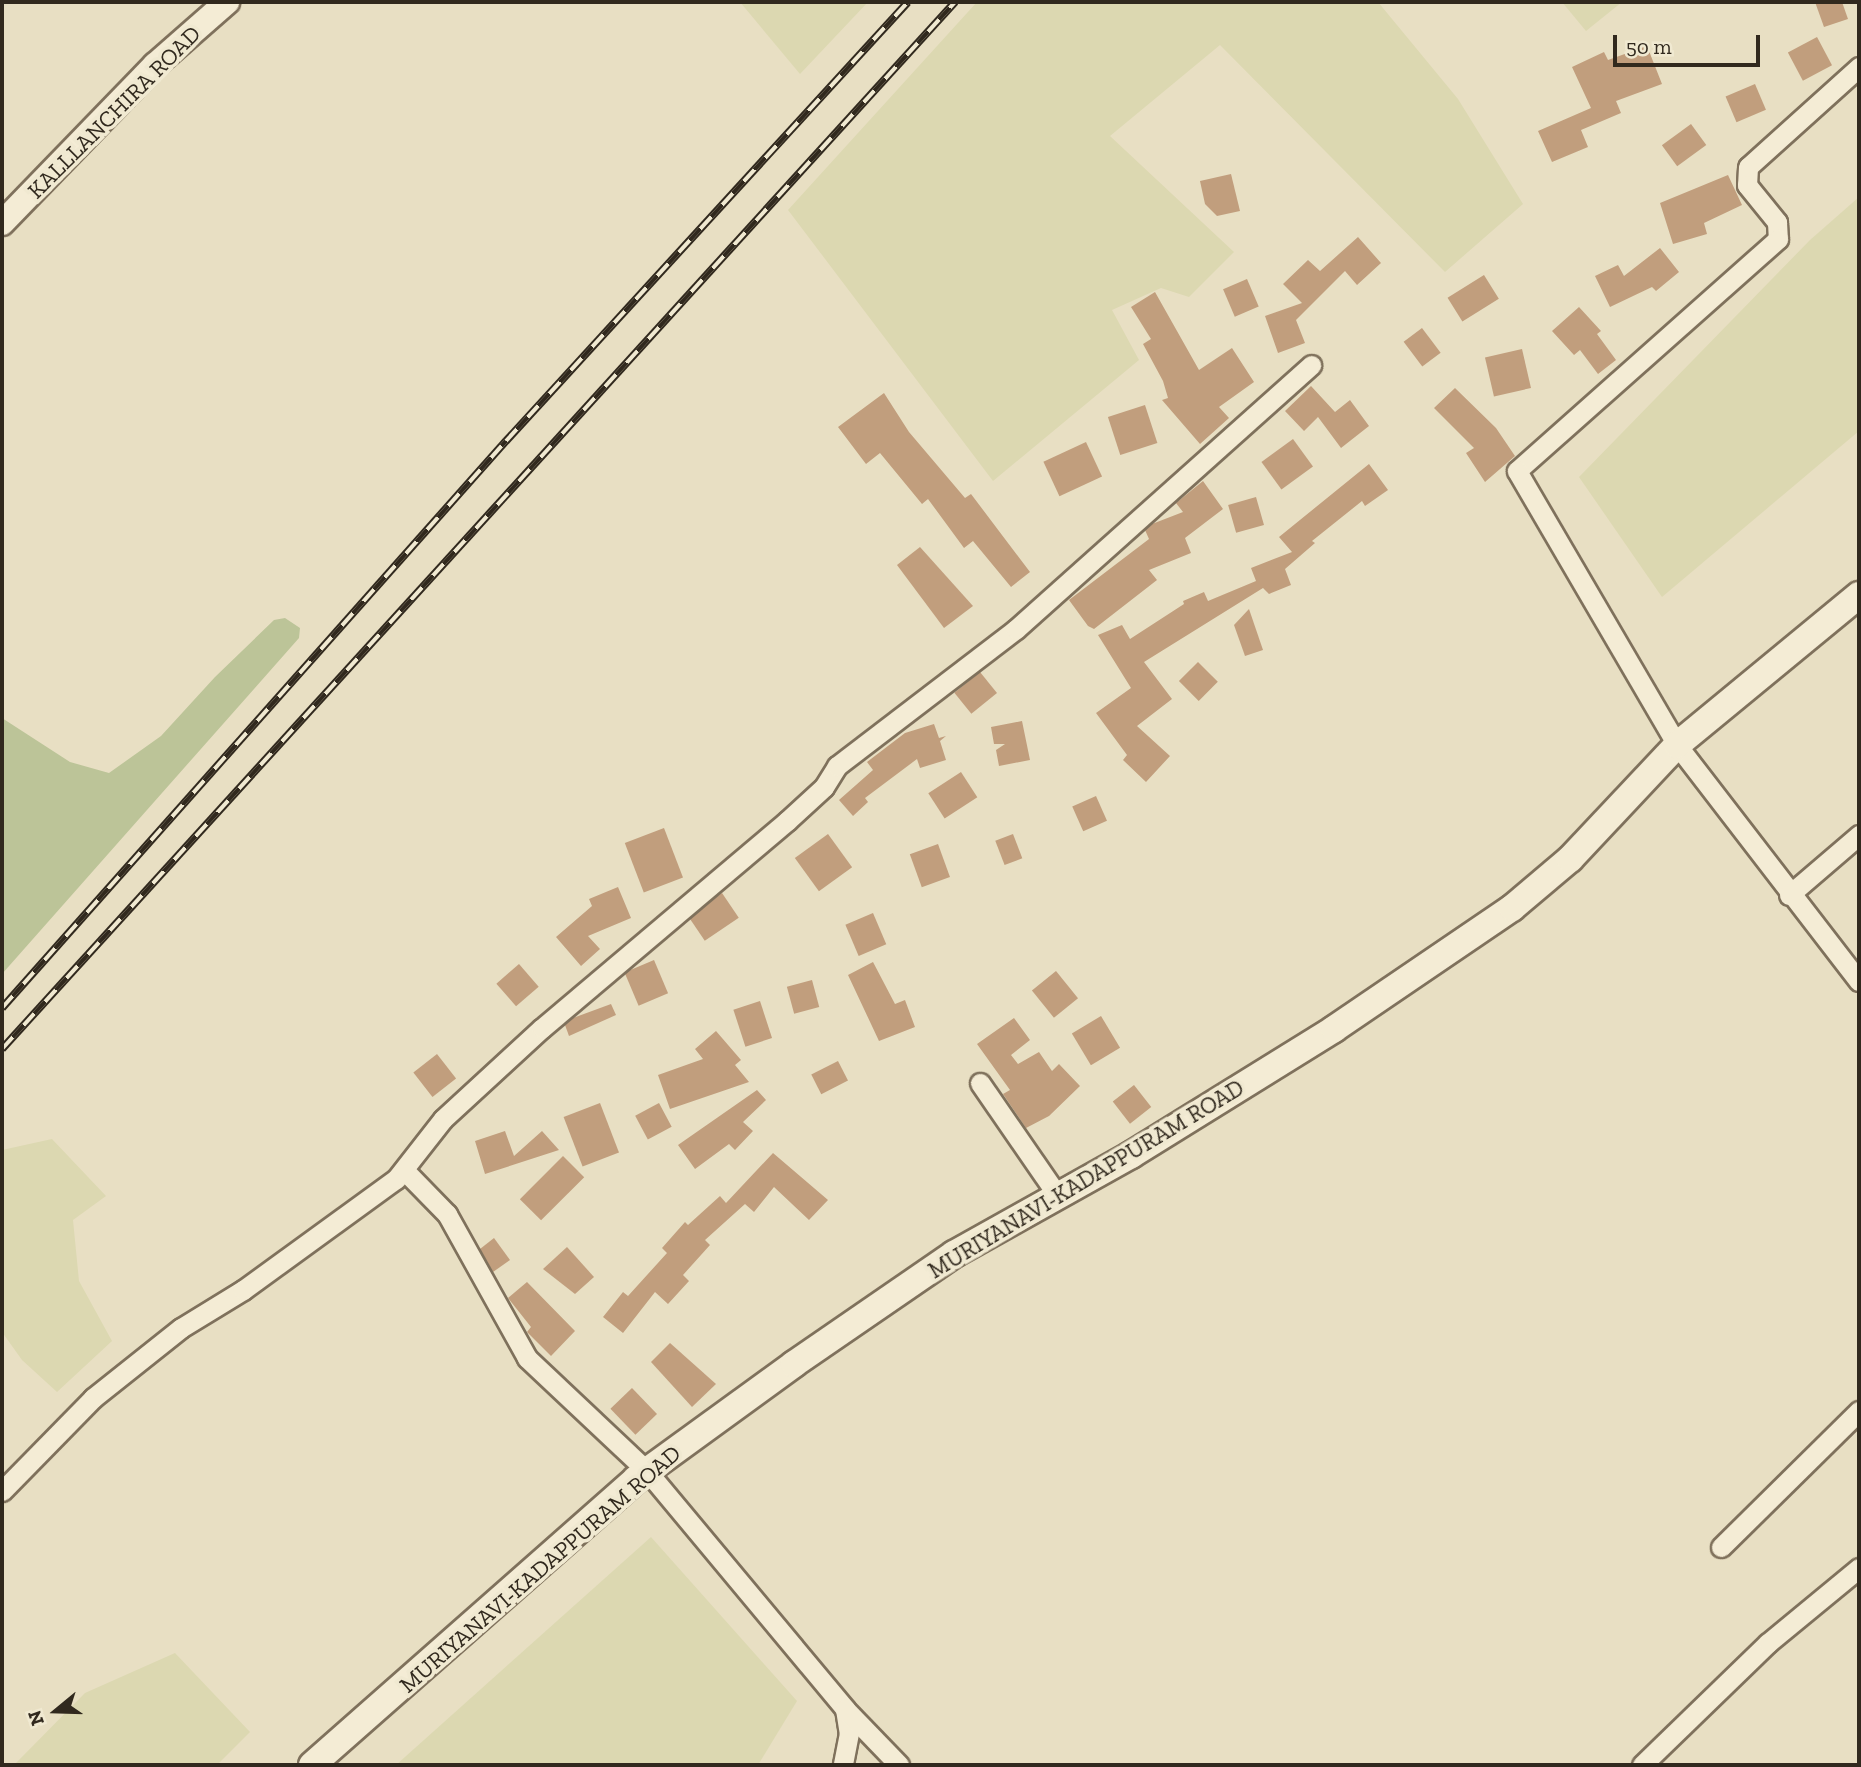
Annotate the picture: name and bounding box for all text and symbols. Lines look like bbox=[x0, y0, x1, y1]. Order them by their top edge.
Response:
street label: KALLLANCHIRA ROAD bbox=[21, 19, 207, 205]
scale bar bbox=[1616, 21, 1763, 65]
text: 50 m bbox=[1626, 34, 1672, 59]
street label: MURIYANAVI-KADAPPURAM ROAD bbox=[923, 1074, 1249, 1284]
street label: MURIYANAVI-KADAPPURAM ROAD bbox=[394, 1439, 686, 1699]
north arrow bbox=[21, 1676, 91, 1746]
text: N bbox=[22, 1707, 49, 1729]

